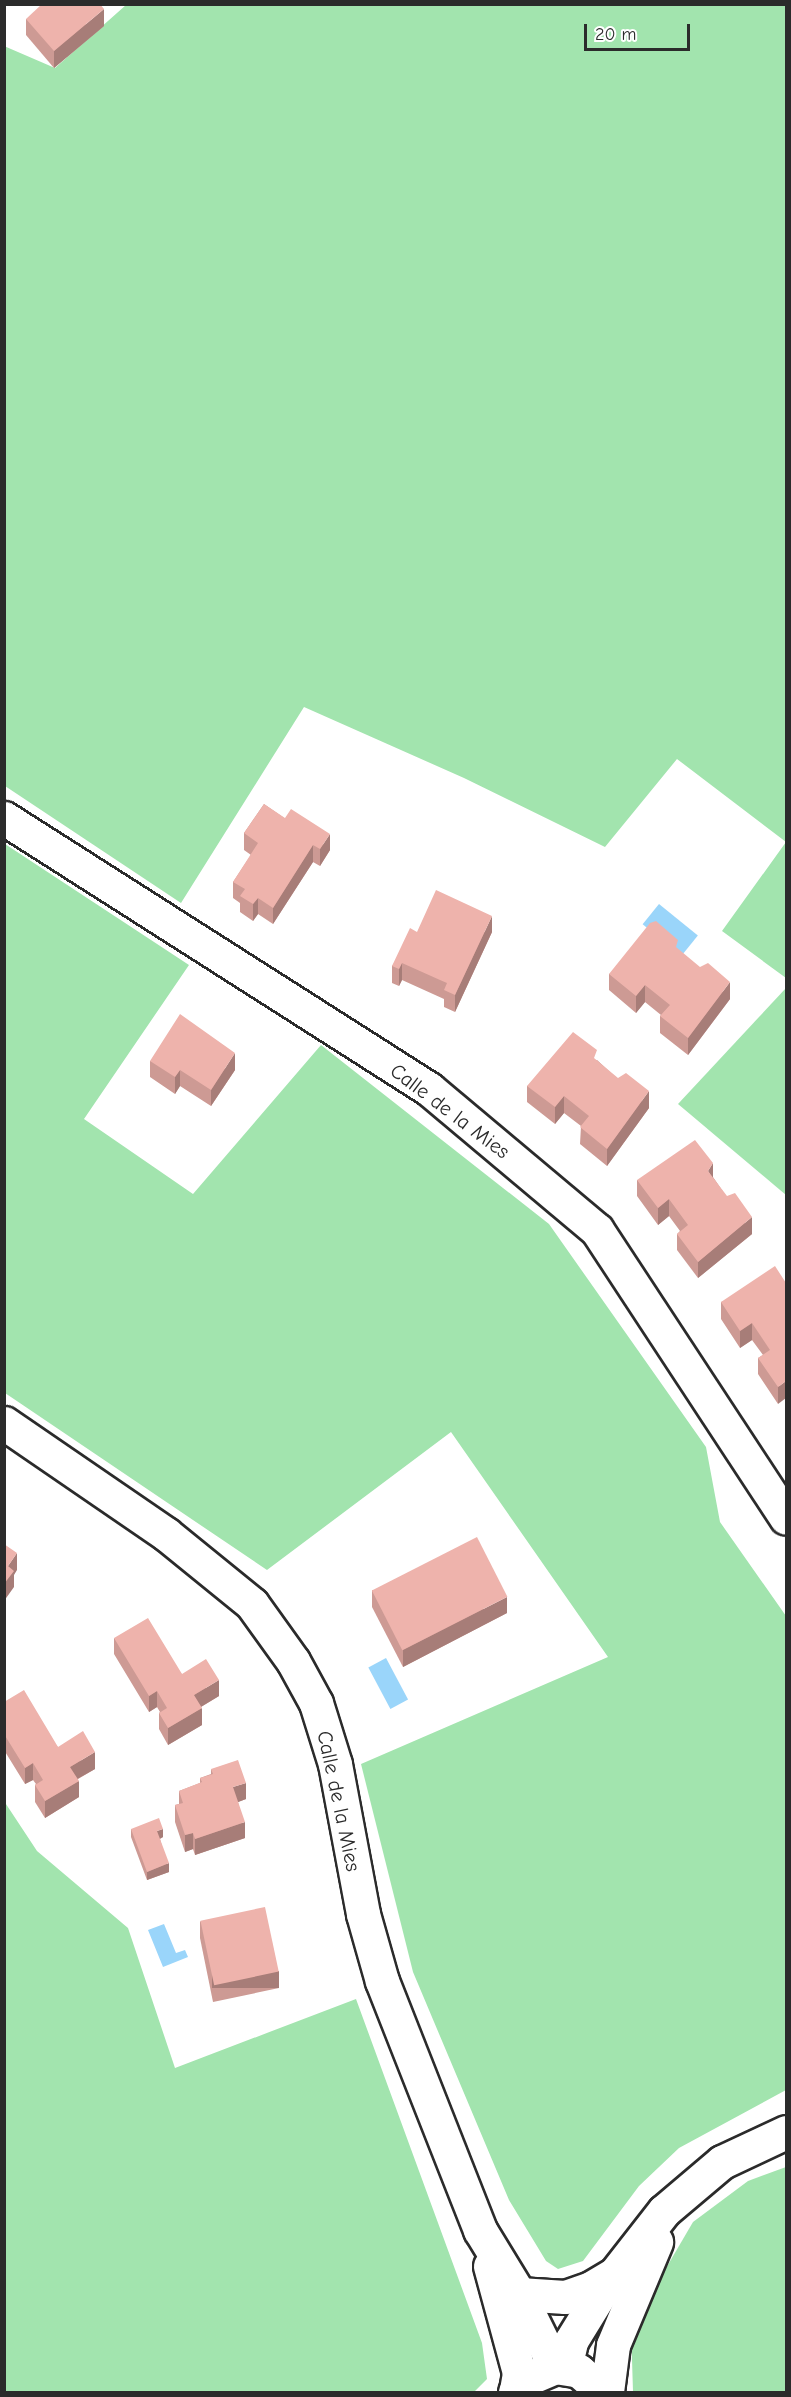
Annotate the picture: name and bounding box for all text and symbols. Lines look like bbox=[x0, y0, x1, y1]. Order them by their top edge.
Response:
scale bar bbox=[587, 12, 694, 50]
text: 20 m bbox=[595, 24, 636, 45]
street label: Calle de la Mies bbox=[385, 1058, 515, 1164]
street label: Calle de la Mies bbox=[312, 1728, 366, 1874]

